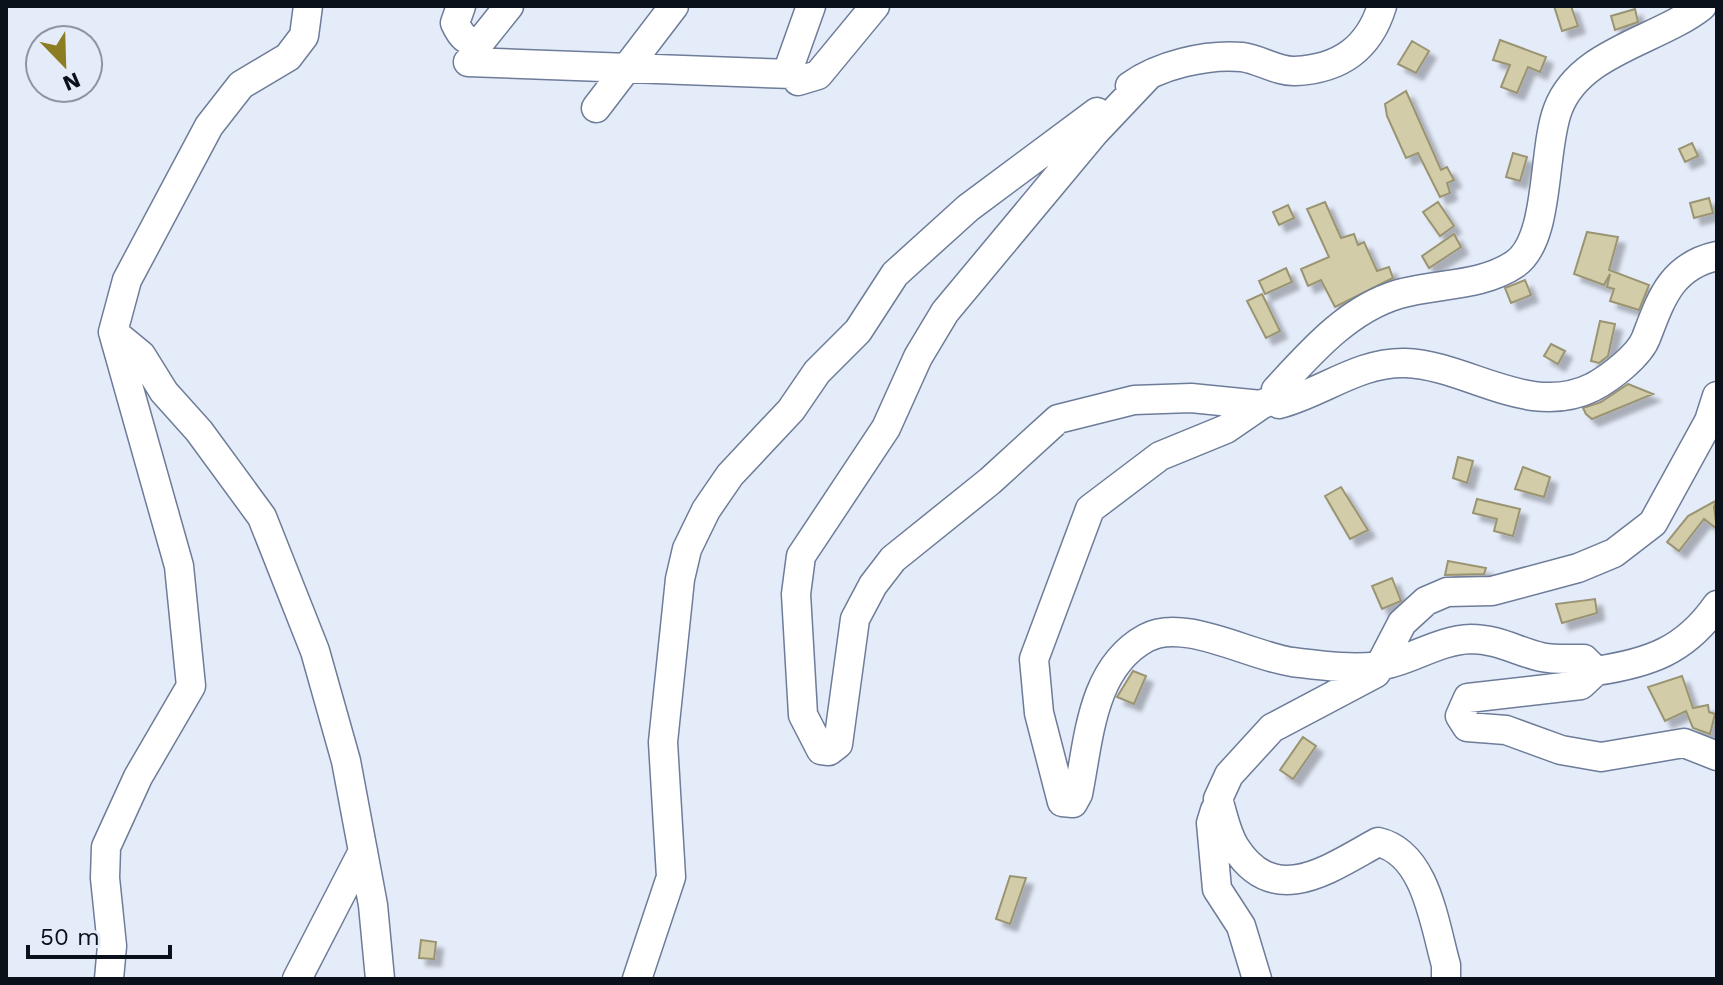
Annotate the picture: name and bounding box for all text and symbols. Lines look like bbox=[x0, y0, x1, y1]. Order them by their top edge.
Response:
north arrow bbox=[24, 24, 104, 104]
text: N bbox=[59, 67, 84, 97]
scale bar bbox=[28, 909, 170, 959]
text: 50 m bbox=[40, 923, 100, 951]

